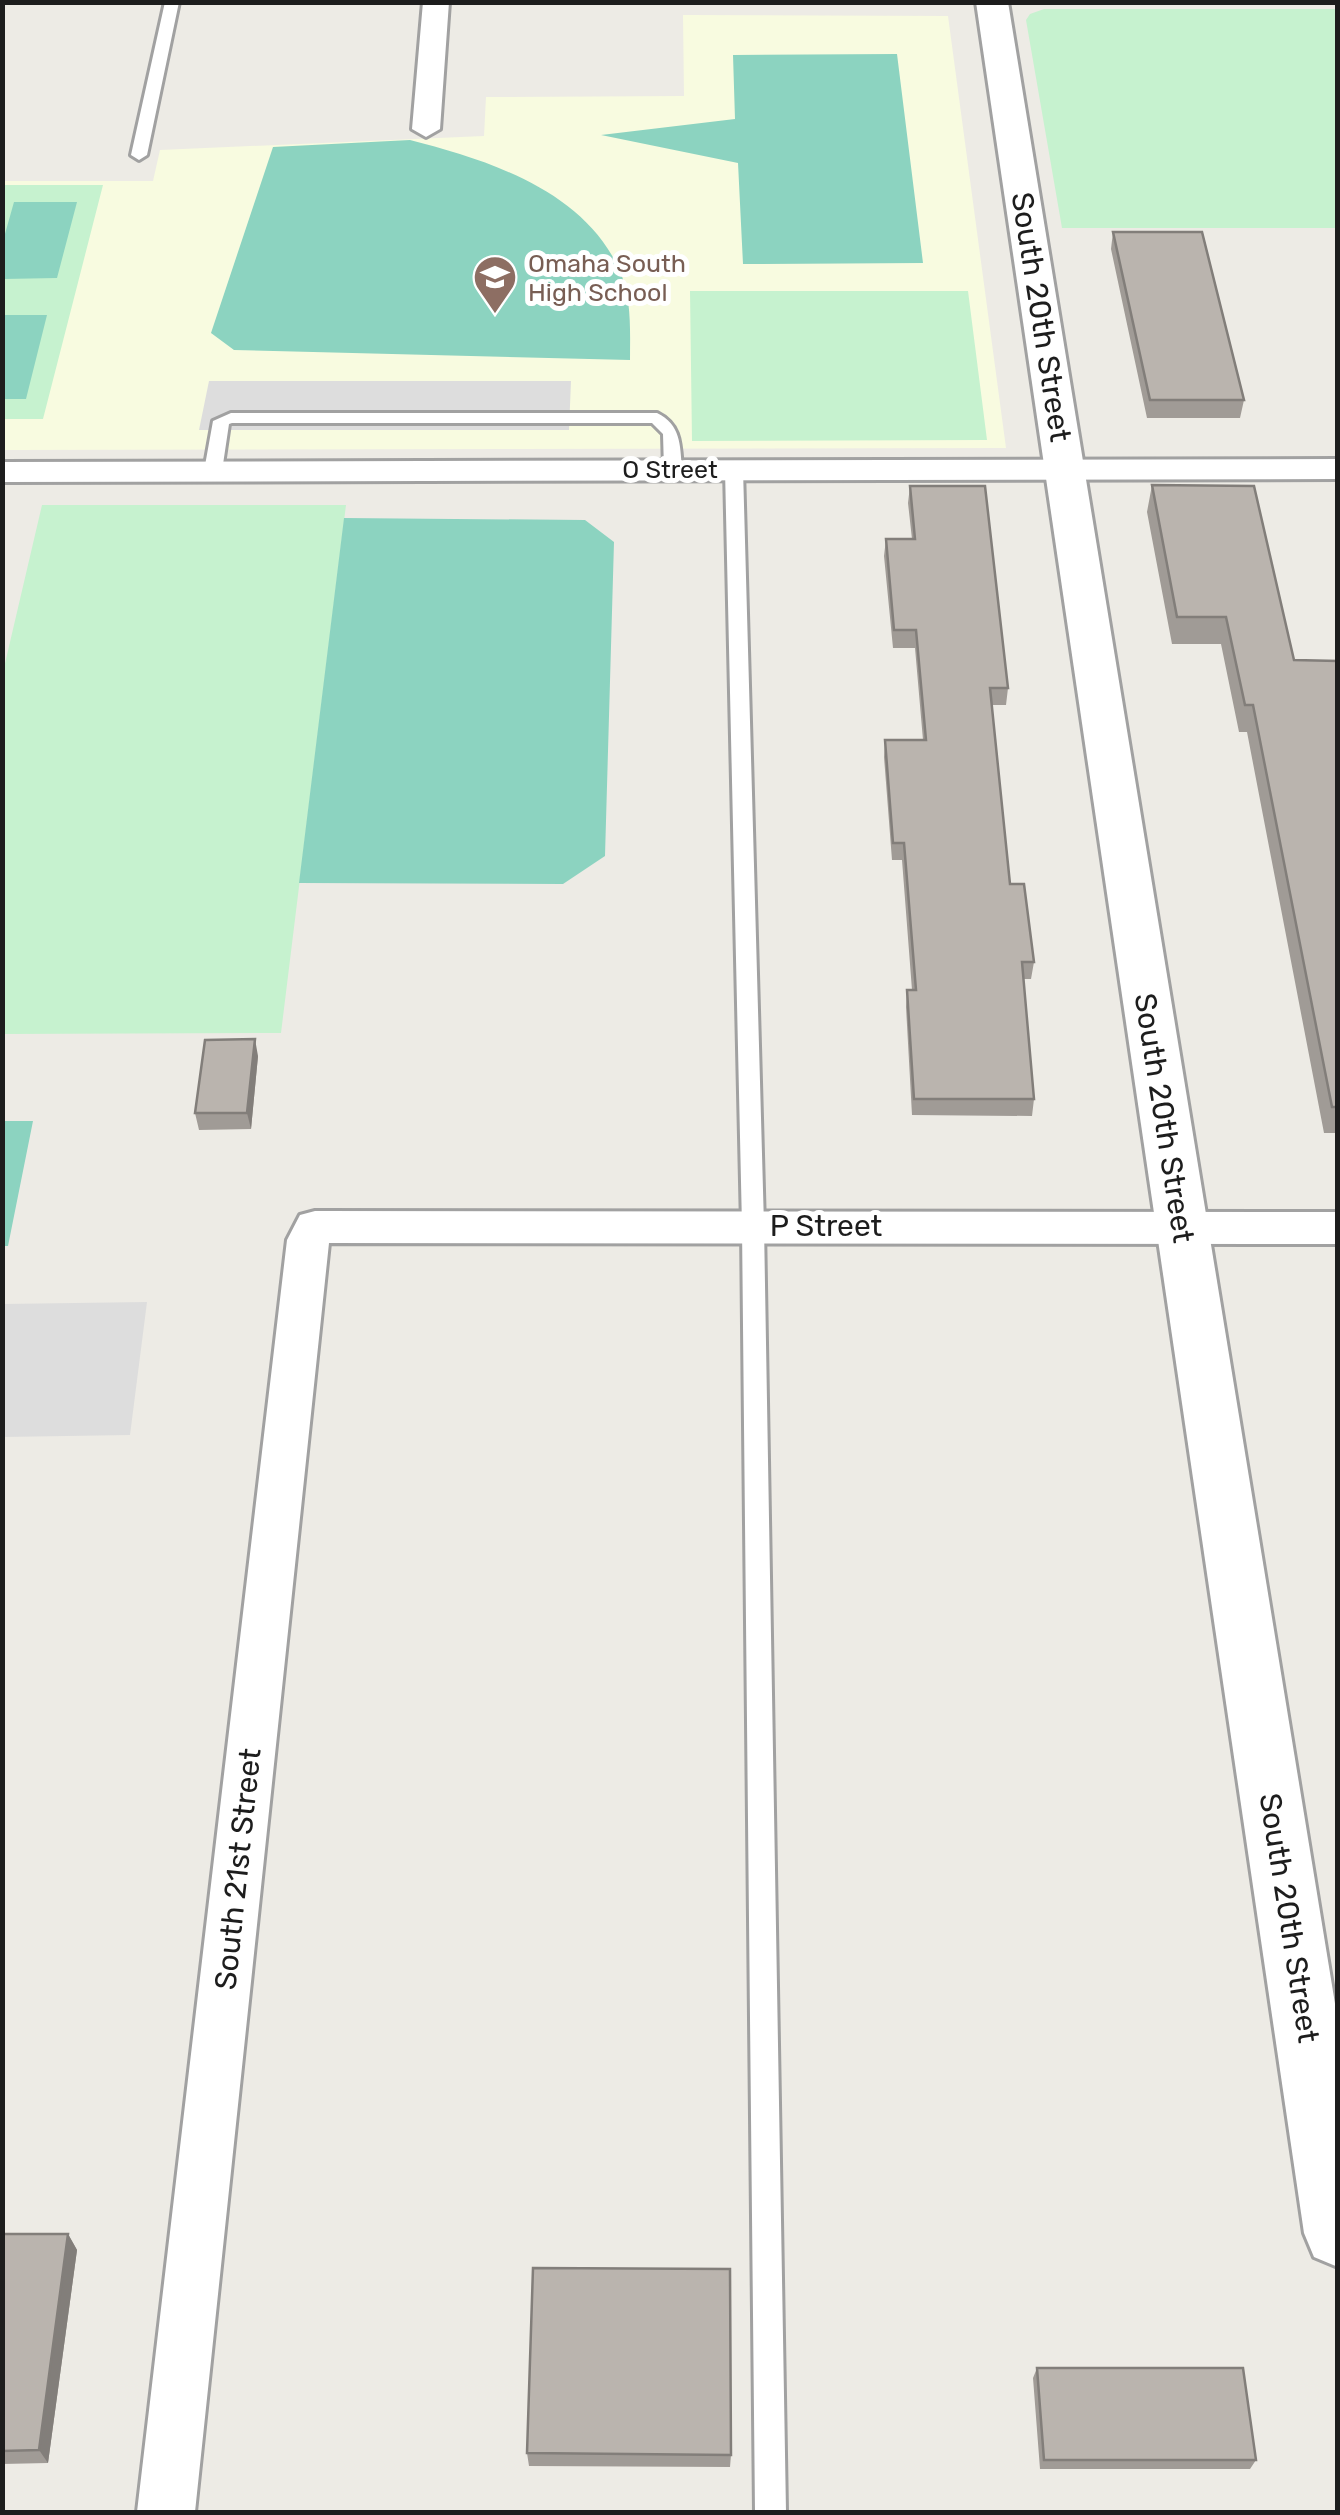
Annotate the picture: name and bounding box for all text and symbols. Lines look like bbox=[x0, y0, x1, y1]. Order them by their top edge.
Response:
street label: South 20th Street bbox=[1004, 190, 1079, 445]
place label: Omaha South High School bbox=[528, 249, 686, 307]
school or university icon: Omaha South High School bbox=[472, 254, 518, 315]
street label: O Street bbox=[622, 455, 718, 484]
street label: South 20th Street bbox=[1127, 991, 1202, 1246]
street label: P Street bbox=[770, 1208, 883, 1244]
street label: South 21st Street bbox=[207, 1746, 269, 1992]
street label: South 20th Street bbox=[1252, 1791, 1327, 2046]

